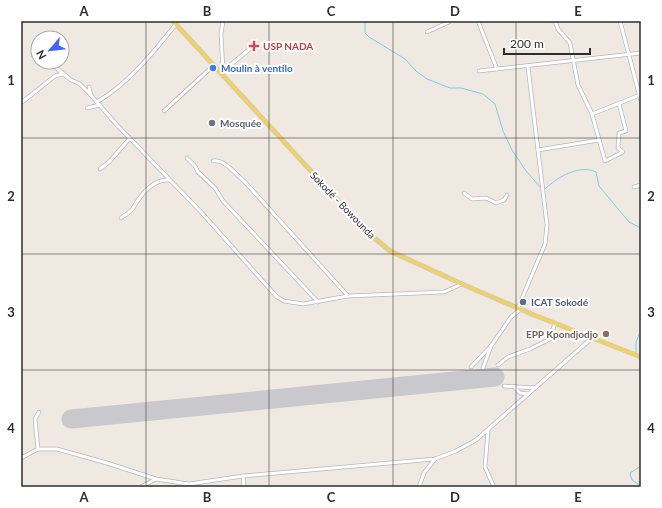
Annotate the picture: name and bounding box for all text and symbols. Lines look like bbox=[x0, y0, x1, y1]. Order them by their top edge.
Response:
text: A bbox=[78, 3, 89, 19]
text: B bbox=[203, 3, 212, 19]
text: C bbox=[327, 3, 336, 19]
text: D bbox=[450, 3, 460, 19]
text: E bbox=[574, 3, 582, 19]
north arrow bbox=[30, 30, 70, 70]
scale bar bbox=[504, 30, 590, 56]
text: 200 m bbox=[510, 36, 544, 51]
marker: USP NADA bbox=[248, 40, 260, 52]
place label: USP NADA bbox=[263, 40, 313, 52]
text: N bbox=[33, 48, 48, 62]
place label: Moulin à ventilo bbox=[221, 62, 293, 74]
marker: Moulin à ventilo bbox=[208, 63, 218, 73]
text: 1 bbox=[7, 72, 15, 88]
text: 1 bbox=[647, 72, 655, 88]
place label: Mosquée bbox=[220, 117, 262, 129]
marker: Mosquée bbox=[207, 118, 217, 128]
street label: Sokodé - Bowounda bbox=[308, 169, 378, 241]
text: 2 bbox=[7, 188, 15, 204]
text: 2 bbox=[647, 188, 655, 204]
place label: ICAT Sokodé bbox=[531, 296, 589, 308]
marker: ICAT Sokodé bbox=[518, 297, 528, 307]
text: 3 bbox=[7, 304, 15, 320]
text: 3 bbox=[647, 304, 655, 320]
place label: EPP Kpondjodjo bbox=[526, 328, 598, 340]
marker: EPP Kpondjodjo bbox=[601, 329, 611, 339]
text: 4 bbox=[7, 420, 15, 436]
text: 4 bbox=[647, 420, 655, 436]
text: A bbox=[78, 489, 89, 505]
text: B bbox=[203, 489, 212, 505]
text: C bbox=[327, 489, 336, 505]
text: D bbox=[450, 489, 460, 505]
text: E bbox=[574, 489, 582, 505]

